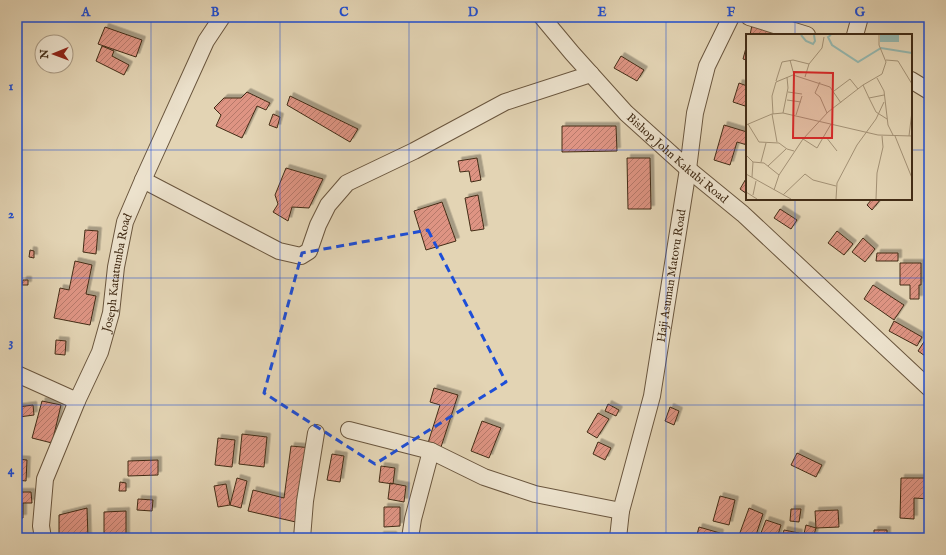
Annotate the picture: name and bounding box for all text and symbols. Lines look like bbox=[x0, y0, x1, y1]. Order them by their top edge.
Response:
text: A bbox=[81, 4, 92, 21]
text: B bbox=[211, 4, 220, 21]
text: C bbox=[339, 4, 349, 21]
text: D bbox=[468, 4, 479, 21]
text: E bbox=[597, 4, 607, 21]
text: F bbox=[727, 4, 736, 21]
text: G bbox=[855, 4, 866, 21]
north arrow bbox=[34, 34, 74, 74]
inset map bbox=[746, 34, 912, 200]
text: N bbox=[38, 49, 52, 60]
text: 1 bbox=[9, 78, 14, 95]
street label: Bishop John Kakubi Road bbox=[623, 110, 731, 207]
text: 2 bbox=[8, 206, 14, 223]
street label: Haji Asuman Matovu Road bbox=[654, 208, 690, 343]
street label: Joseph Katatumba Road bbox=[98, 211, 136, 336]
text: 3 bbox=[9, 334, 14, 351]
text: 4 bbox=[8, 462, 15, 479]

